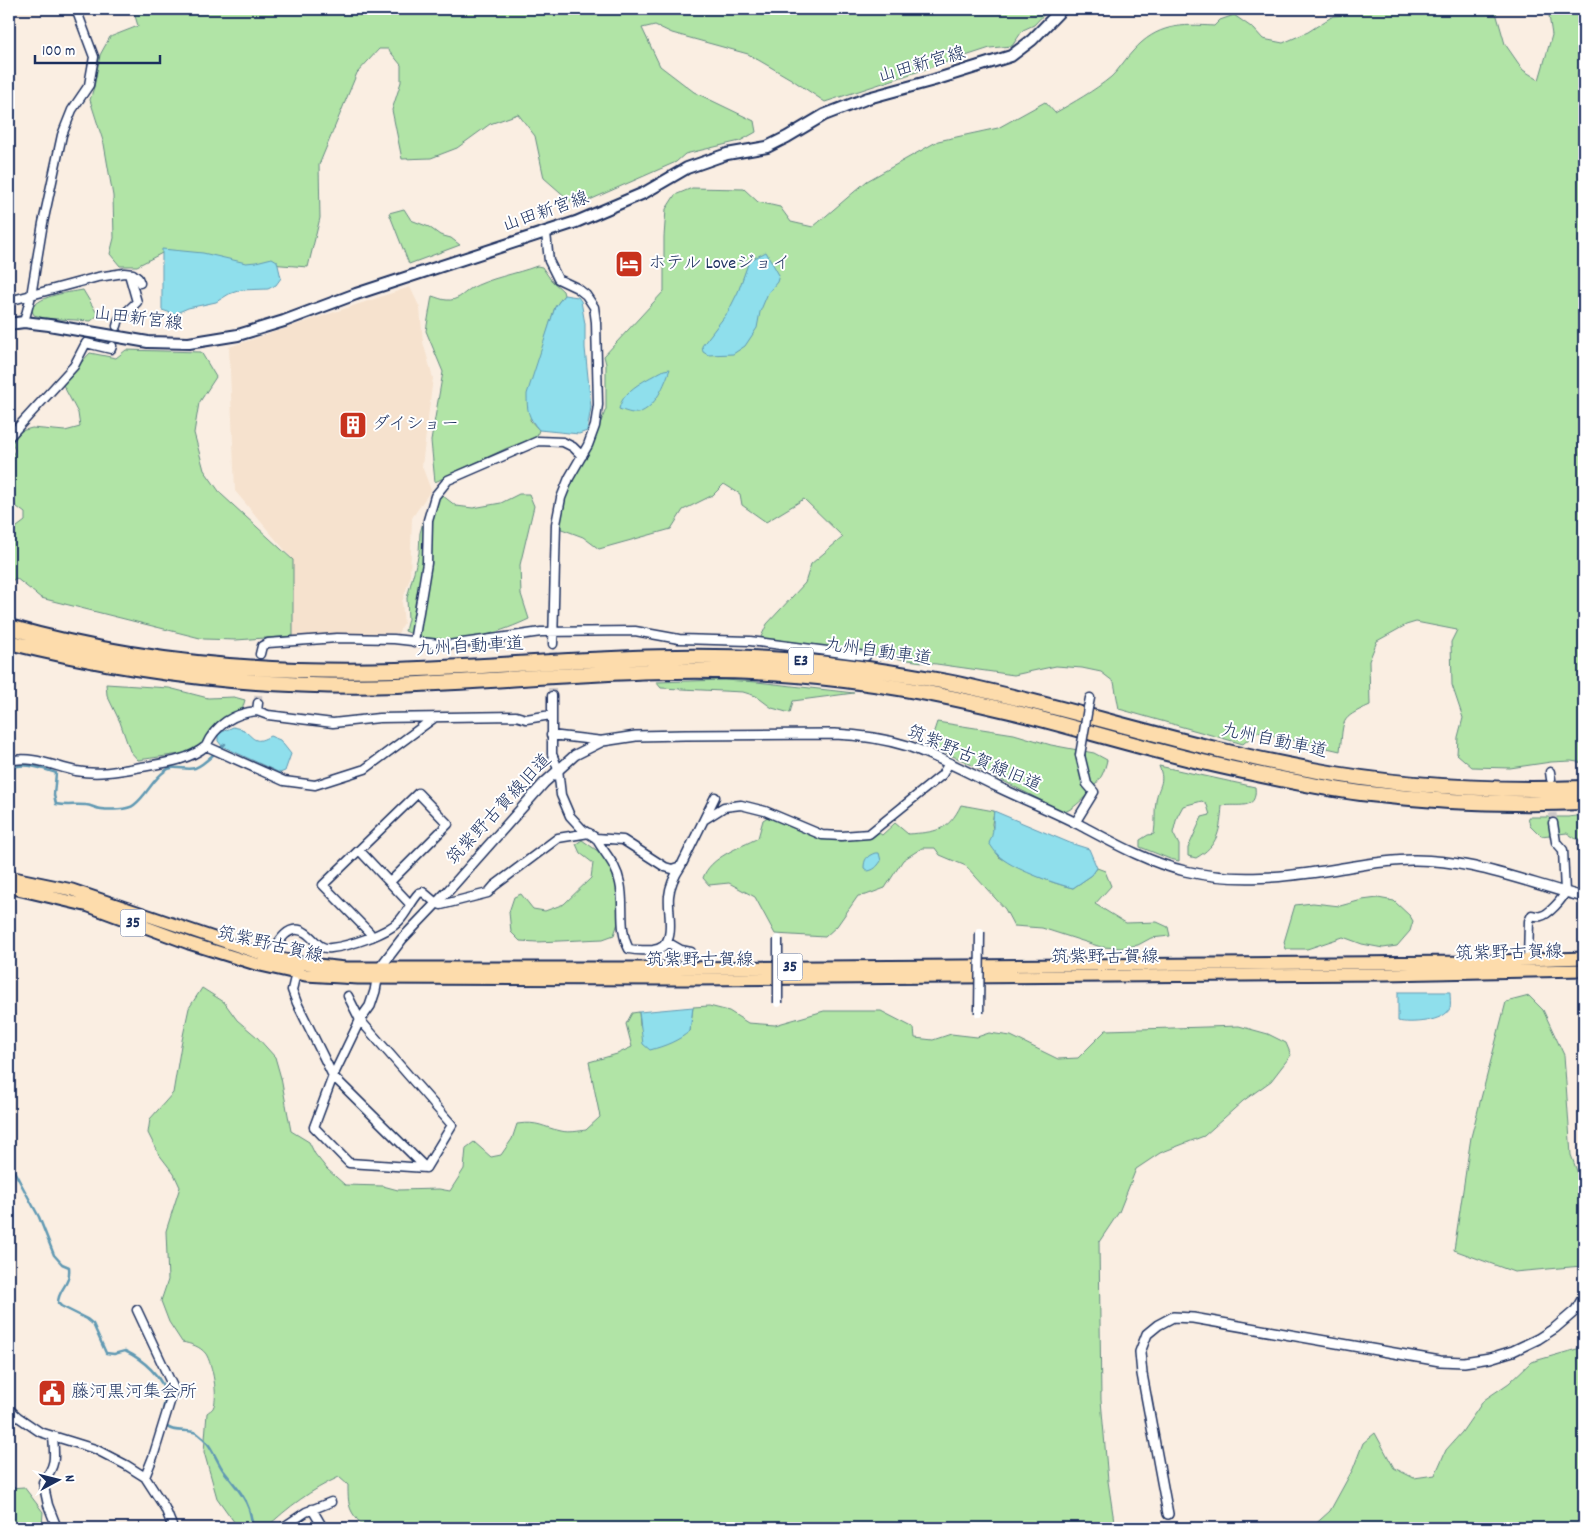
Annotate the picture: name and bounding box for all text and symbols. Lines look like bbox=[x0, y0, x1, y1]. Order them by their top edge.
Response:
scale bar bbox=[35, 32, 160, 64]
text: 100 m bbox=[42, 41, 75, 63]
street label: 山田新宮線 bbox=[875, 42, 969, 90]
street label: 山田新宮線 bbox=[499, 187, 593, 239]
hotel icon: ホテル Loveジョイ bbox=[614, 249, 644, 279]
place label: ホテル Loveジョイ bbox=[648, 252, 790, 277]
street label: 山田新宮線 bbox=[92, 302, 184, 338]
building icon: ダイショー bbox=[338, 410, 368, 440]
place label: ダイショー bbox=[372, 413, 459, 438]
street label: 九州自動車道 bbox=[415, 633, 525, 663]
street label: 九州自動車道 bbox=[823, 633, 933, 673]
road number: E3 bbox=[788, 648, 814, 674]
street label: 九州自動車道 bbox=[1219, 719, 1329, 765]
street label: 筑紫野古賀線旧道 bbox=[903, 720, 1045, 800]
street label: 筑紫野古賀線旧道 bbox=[442, 749, 558, 871]
road number: 35 bbox=[120, 910, 146, 936]
street label: 筑紫野古賀線 bbox=[215, 922, 325, 970]
street label: 筑紫野古賀線 bbox=[1455, 941, 1563, 967]
street label: 筑紫野古賀線 bbox=[1051, 946, 1159, 971]
street label: 筑紫野古賀線 bbox=[646, 949, 754, 974]
road number: 35 bbox=[778, 954, 802, 980]
public building icon: 藤河黒河集会所 bbox=[37, 1378, 67, 1408]
place label: 藤河黒河集会所 bbox=[71, 1381, 197, 1406]
north arrow bbox=[32, 1454, 82, 1504]
text: N bbox=[59, 1474, 79, 1483]

